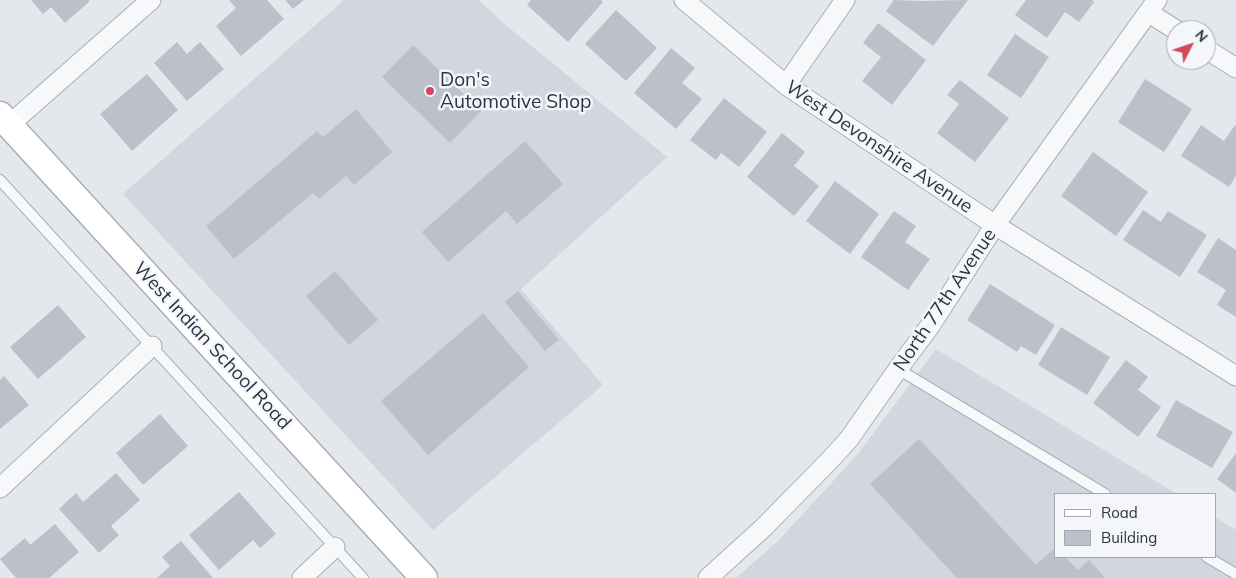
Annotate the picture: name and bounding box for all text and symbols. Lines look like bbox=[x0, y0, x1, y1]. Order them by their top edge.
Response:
north arrow bbox=[1166, 20, 1216, 70]
text: N bbox=[1191, 26, 1212, 46]
place label: Don's Automotive Shop bbox=[440, 69, 591, 113]
street label: West Devonshire Avenue bbox=[781, 76, 977, 218]
marker: Don's Automotive Shop bbox=[424, 85, 436, 97]
street label: North 77th Avenue bbox=[889, 224, 1001, 376]
street label: West Indian School Road bbox=[128, 257, 296, 435]
legend bbox=[1054, 493, 1216, 558]
text: Road bbox=[1101, 503, 1138, 522]
text: Building bbox=[1101, 528, 1157, 547]

